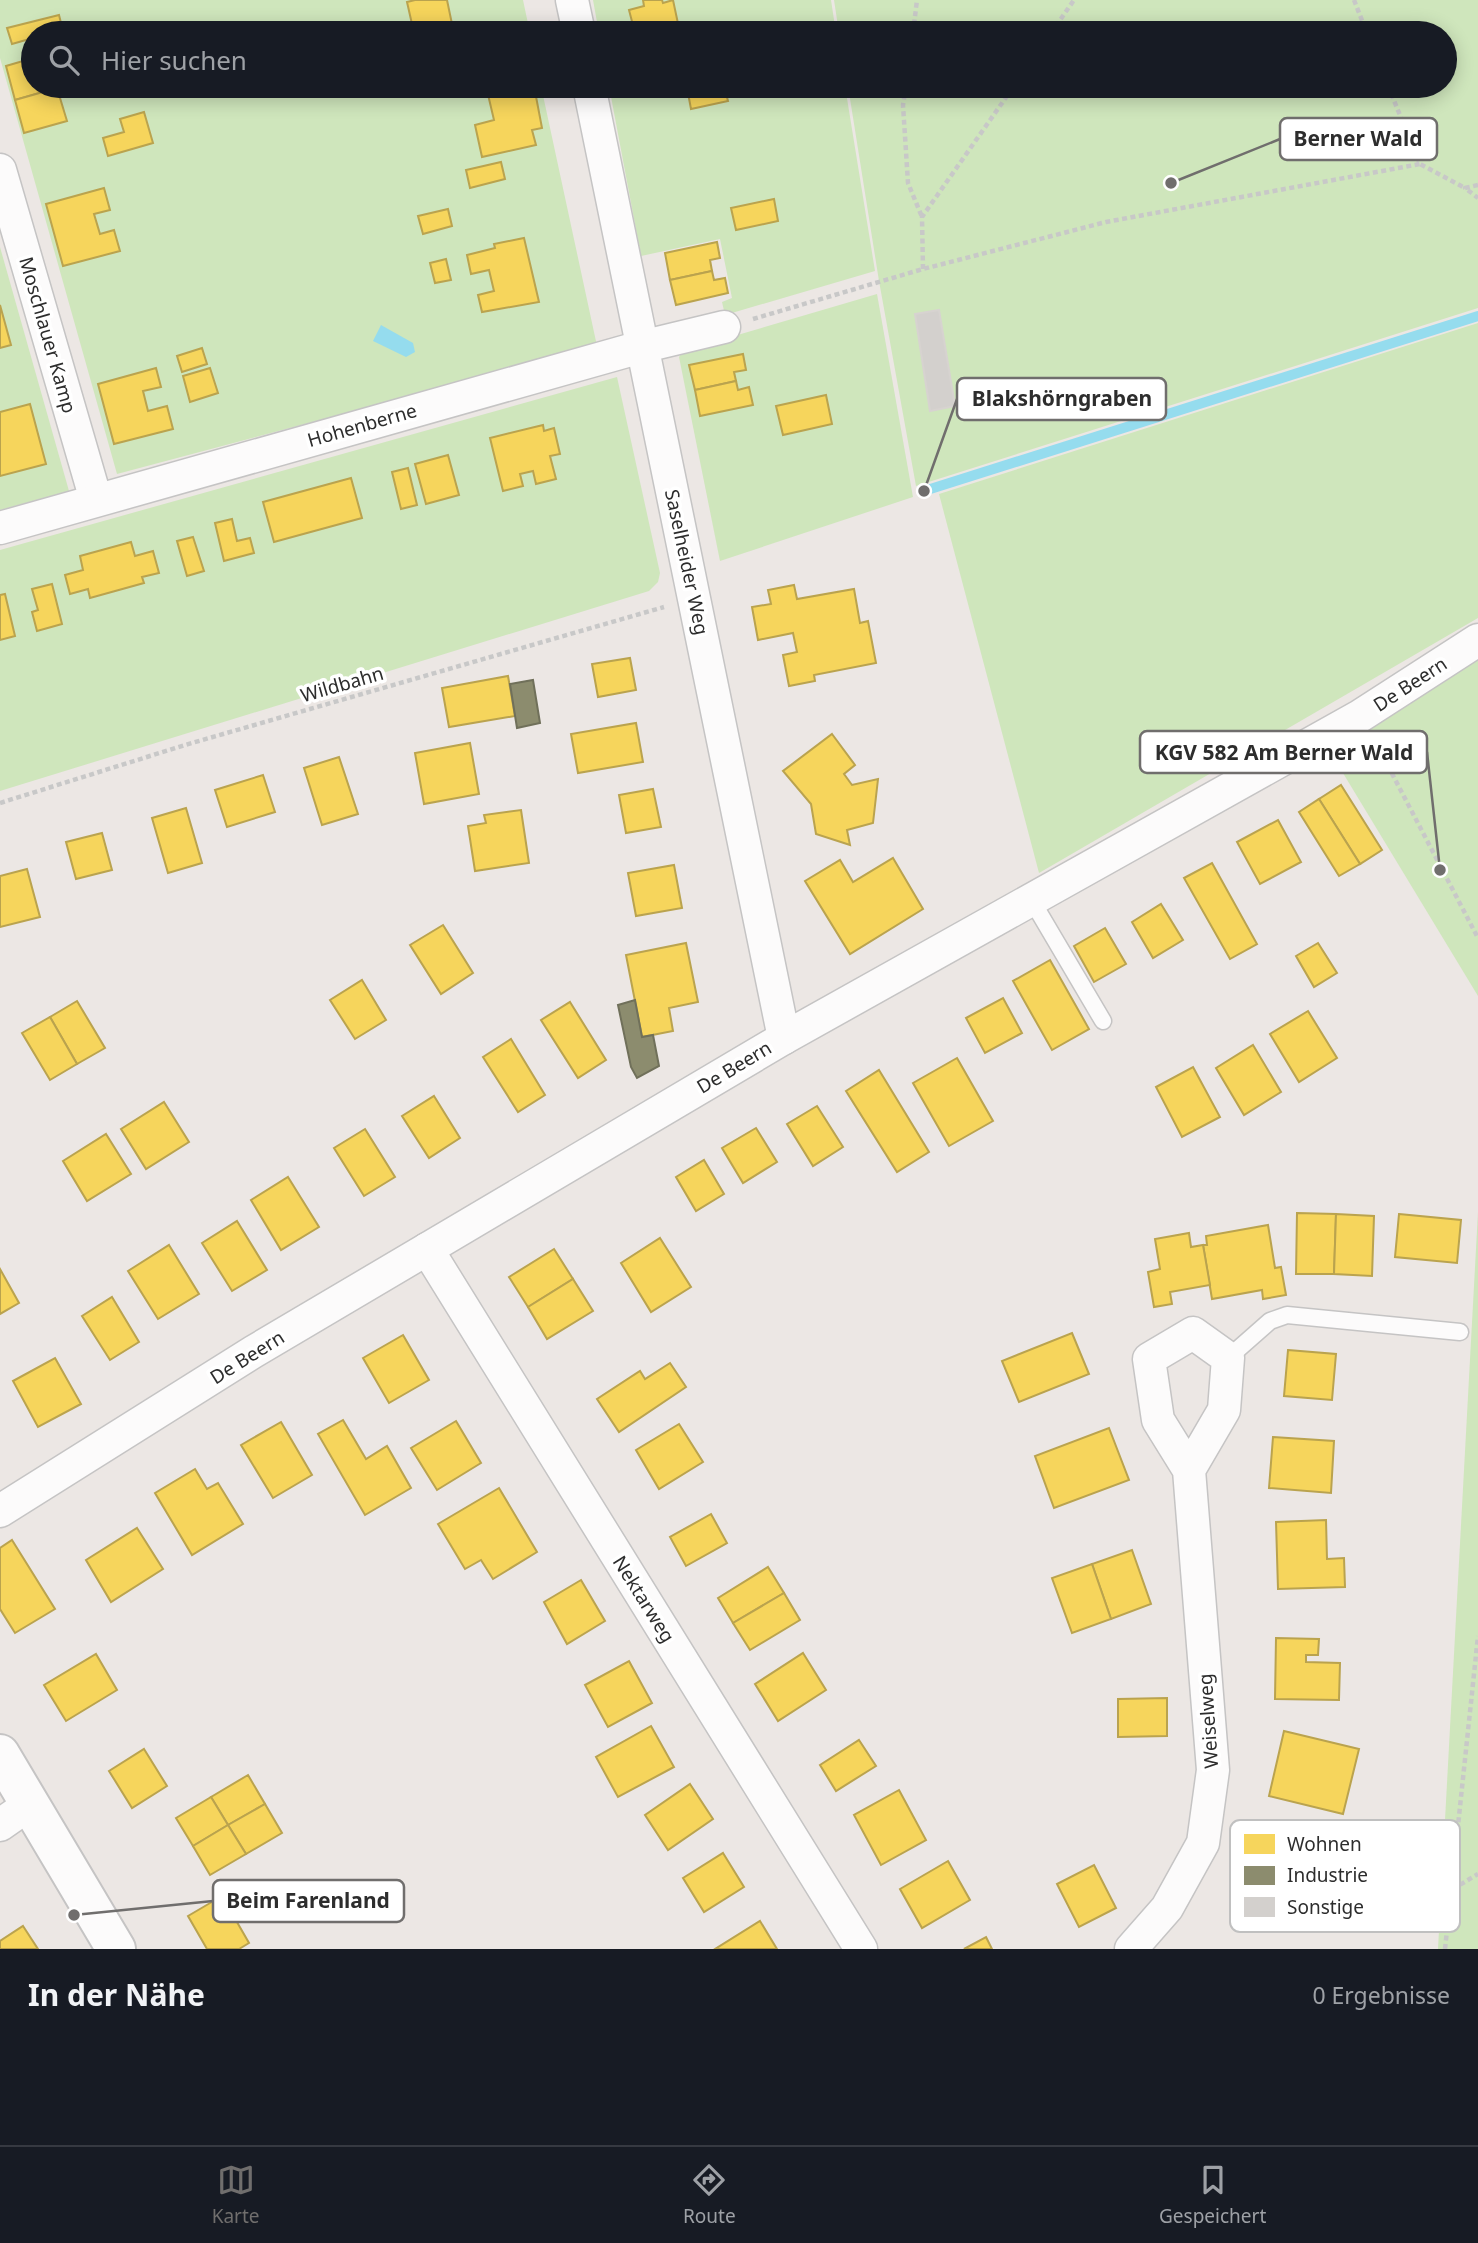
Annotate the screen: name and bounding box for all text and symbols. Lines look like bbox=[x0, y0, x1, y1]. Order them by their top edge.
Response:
search box bbox=[21, 21, 1457, 98]
icon: search bbox=[45, 41, 83, 79]
text: Hier suchen bbox=[101, 42, 247, 78]
callout: Berner Wald bbox=[1280, 118, 1437, 160]
text: Berner Wald bbox=[1294, 124, 1422, 152]
street label: Moschlauer Kamp bbox=[13, 254, 83, 416]
callout: Blakshörngraben bbox=[957, 378, 1166, 420]
text: Blakshörngraben bbox=[972, 384, 1152, 412]
street label: Hohenberne bbox=[304, 397, 420, 453]
street label: Saselheider Weg bbox=[659, 487, 715, 637]
street label: De Beern bbox=[1368, 651, 1452, 717]
street label: Wildbahn bbox=[298, 660, 386, 708]
callout: KGV 582 Am Berner Wald bbox=[1140, 731, 1427, 773]
text: KGV 582 Am Berner Wald bbox=[1155, 738, 1413, 766]
street label: De Beern bbox=[692, 1035, 776, 1099]
street label: De Beern bbox=[205, 1324, 289, 1390]
street label: Nektarweg bbox=[607, 1551, 681, 1647]
street label: Weiselweg bbox=[1192, 1673, 1224, 1769]
legend bbox=[1230, 1820, 1460, 1932]
text: Wohnen bbox=[1287, 1831, 1362, 1857]
text: Industrie bbox=[1287, 1862, 1368, 1888]
callout: Beim Farenland bbox=[213, 1880, 404, 1922]
text: Beim Farenland bbox=[226, 1886, 390, 1914]
text: Sonstige bbox=[1287, 1894, 1364, 1920]
text: In der Nähe bbox=[28, 1974, 205, 2015]
text: 0 Ergebnisse bbox=[1312, 1979, 1450, 2011]
tab: Karte bbox=[212, 2161, 260, 2229]
tab: Route bbox=[683, 2161, 736, 2229]
tab: Gespeichert bbox=[1159, 2161, 1266, 2229]

